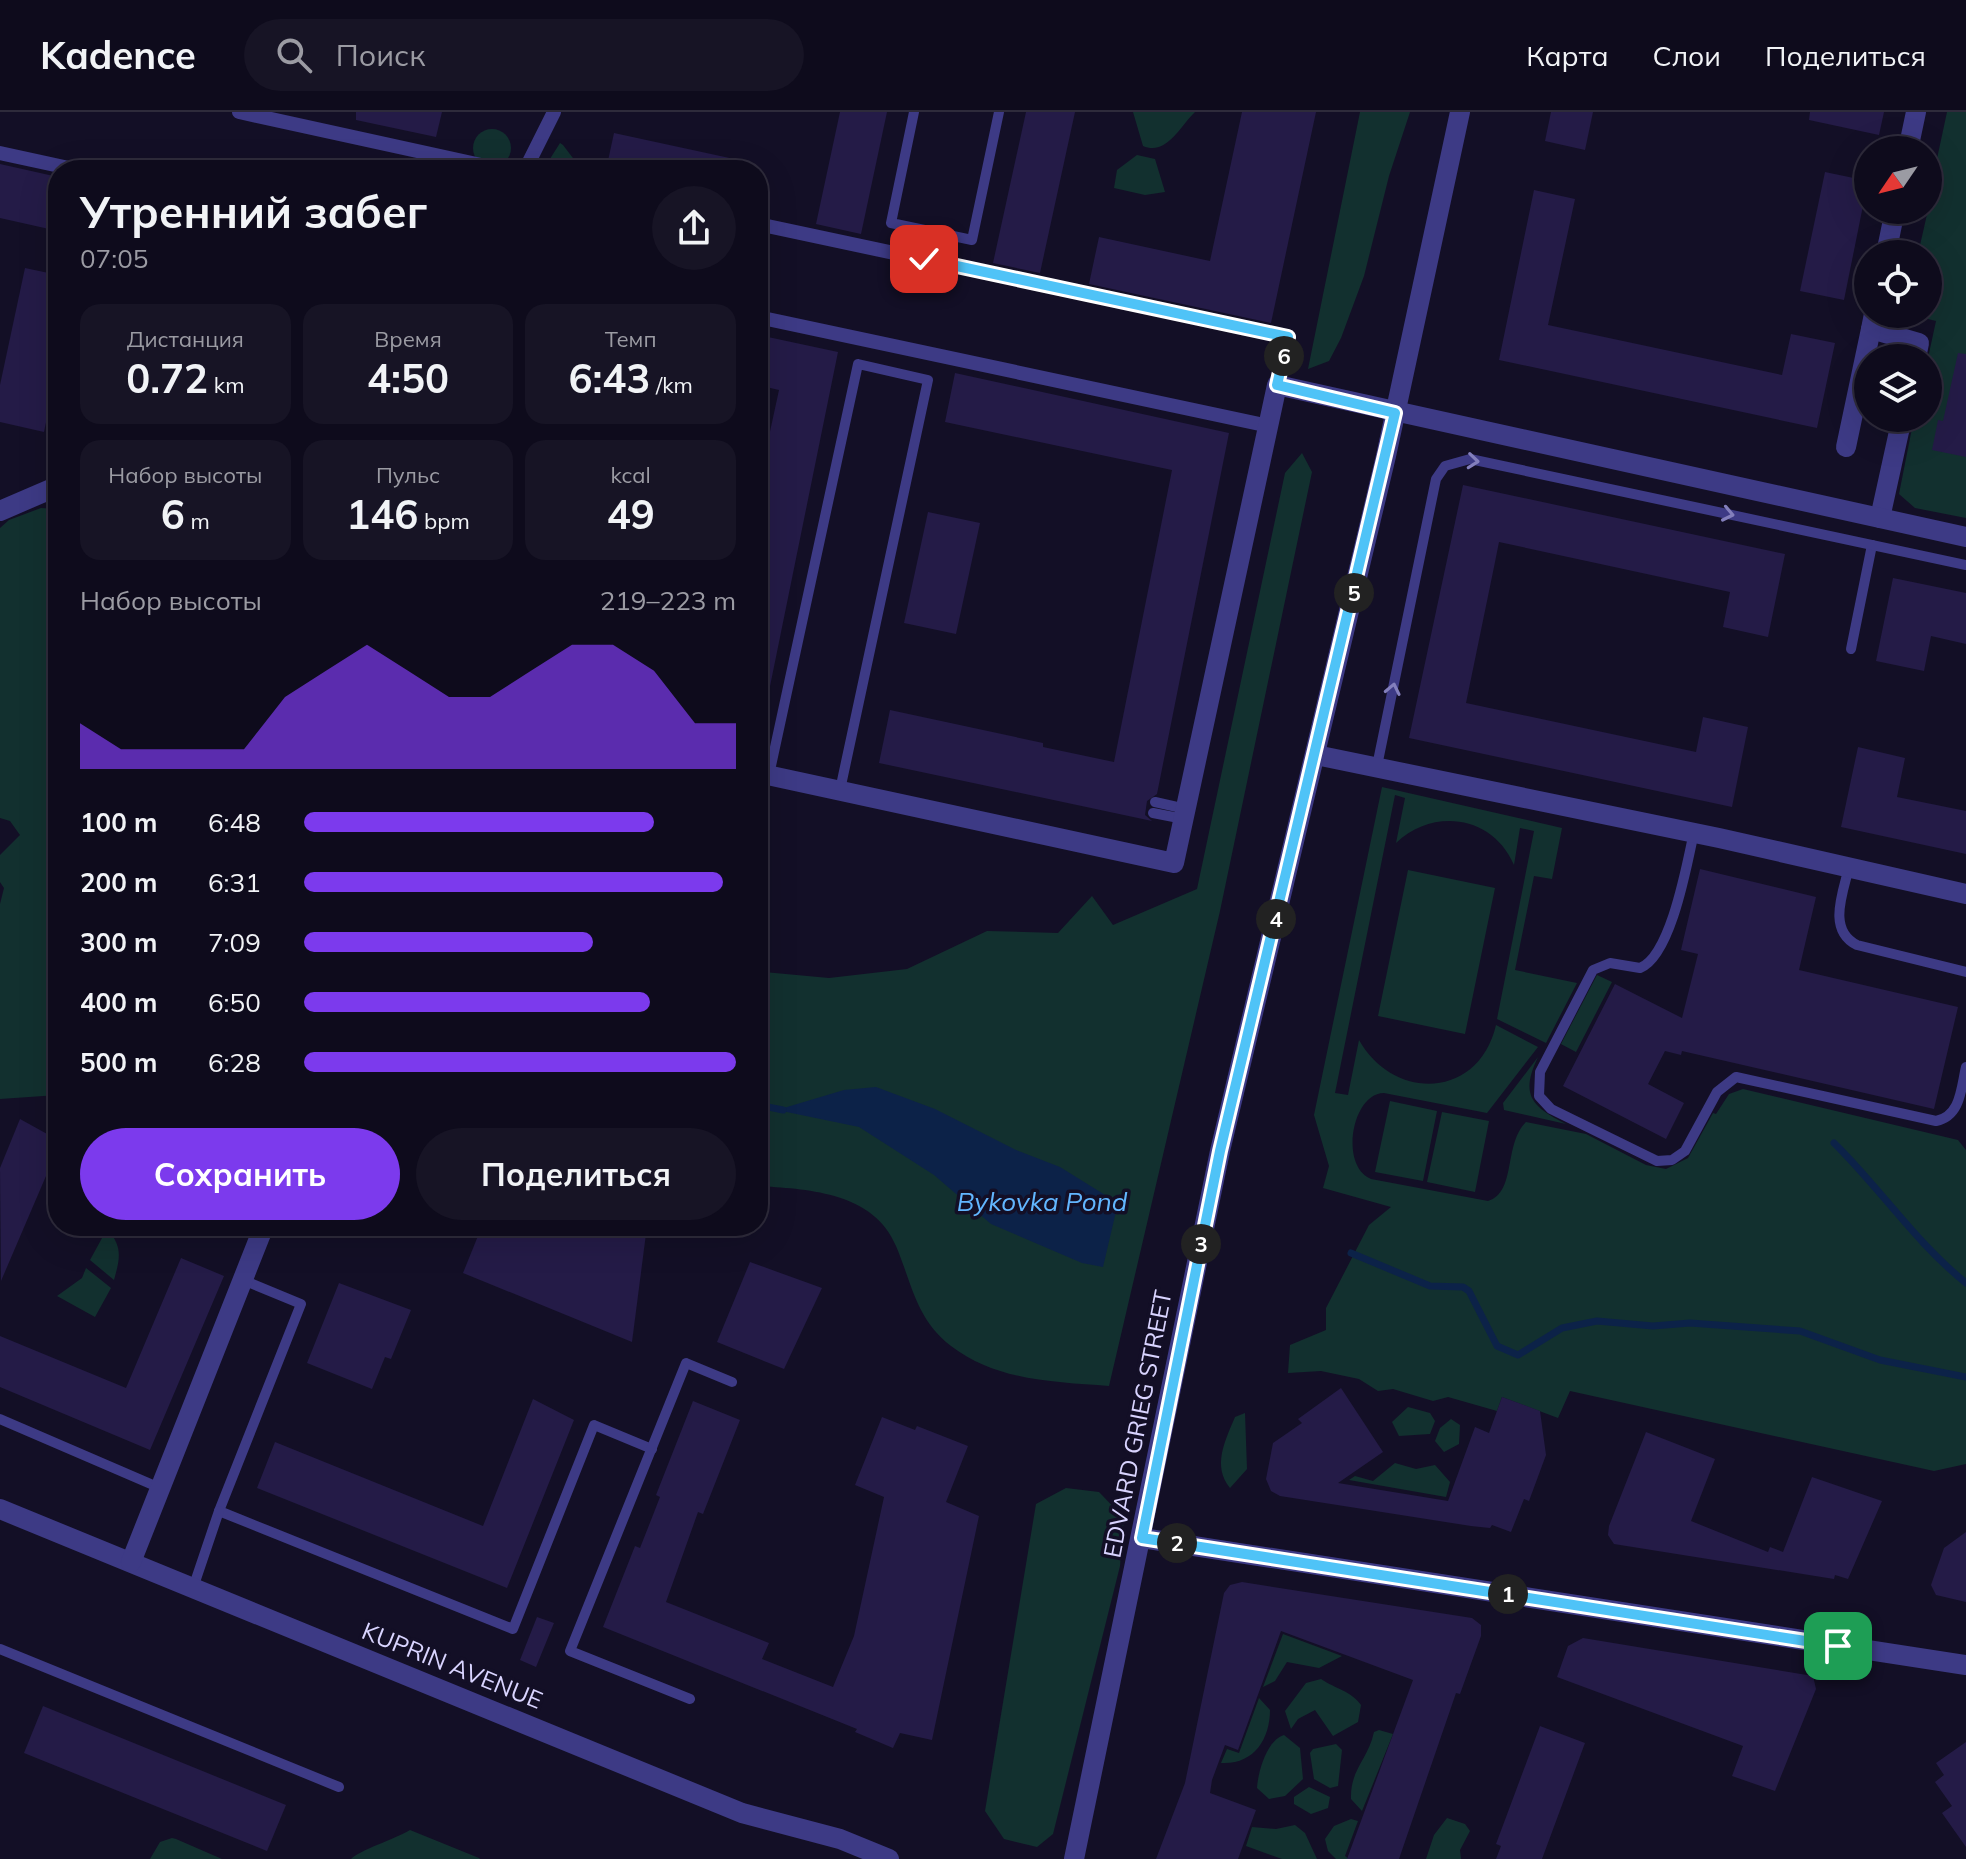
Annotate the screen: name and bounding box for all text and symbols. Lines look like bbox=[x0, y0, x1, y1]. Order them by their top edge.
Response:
search box bbox=[244, 19, 804, 91]
text: Kadence bbox=[40, 31, 196, 79]
icon: search bbox=[272, 33, 316, 77]
text: Поиск bbox=[336, 36, 425, 74]
text: Карта bbox=[1526, 38, 1609, 73]
text: Слои bbox=[1653, 38, 1721, 73]
text: Поделиться bbox=[1765, 38, 1926, 73]
north arrow bbox=[1854, 136, 1942, 224]
map controls bbox=[1854, 136, 1942, 432]
text: Утренний забег bbox=[80, 184, 427, 239]
button: share bbox=[652, 186, 736, 270]
pin bbox=[890, 225, 958, 293]
icon: check bbox=[902, 237, 946, 281]
button: locate bbox=[1854, 240, 1942, 328]
text: 07:05 bbox=[80, 242, 148, 275]
text: Дистанция bbox=[127, 325, 244, 353]
text: Время bbox=[374, 325, 442, 353]
text: Темп bbox=[605, 325, 657, 353]
pin: 6 bbox=[1264, 336, 1304, 376]
text: 6 bbox=[1277, 342, 1291, 370]
button: layers bbox=[1854, 344, 1942, 432]
text: 0.72 bbox=[126, 353, 208, 403]
text: 4:50 bbox=[367, 353, 449, 403]
text: 6:43 bbox=[568, 353, 650, 403]
text: km bbox=[208, 371, 244, 399]
text: /km bbox=[650, 371, 693, 399]
one-way arrow bbox=[1467, 453, 1480, 470]
text: Набор высоты bbox=[108, 461, 262, 489]
text: Пульс bbox=[376, 461, 440, 489]
text: kcal bbox=[611, 461, 651, 489]
text: 6 bbox=[161, 489, 185, 539]
text: 146 bbox=[346, 489, 418, 539]
text: 49 bbox=[607, 489, 655, 539]
one-way arrow bbox=[1720, 505, 1734, 522]
text: m bbox=[185, 507, 210, 535]
text: bpm bbox=[418, 507, 470, 535]
pin: 5 bbox=[1334, 573, 1374, 613]
text: 5 bbox=[1347, 579, 1361, 607]
text: Набор высоты bbox=[80, 584, 262, 617]
text: 219–223 m bbox=[600, 584, 736, 617]
one-way arrow bbox=[1384, 683, 1401, 697]
text: 100 m bbox=[80, 806, 157, 839]
text: 6:48 bbox=[208, 806, 261, 839]
text: 200 m bbox=[80, 866, 157, 899]
text: 6:31 bbox=[208, 866, 261, 899]
pin: 4 bbox=[1256, 899, 1296, 939]
text: 4 bbox=[1269, 905, 1283, 933]
text: 300 m bbox=[80, 926, 157, 959]
text: 7:09 bbox=[208, 926, 261, 959]
text: 400 m bbox=[80, 986, 157, 1019]
text: 6:50 bbox=[208, 986, 261, 1019]
text: 500 m bbox=[80, 1046, 157, 1079]
text: 6:28 bbox=[208, 1046, 261, 1079]
button: Сохранить bbox=[80, 1128, 400, 1220]
button: Поделиться bbox=[416, 1128, 736, 1220]
water label: Bykovka Pond bbox=[957, 1185, 1128, 1218]
pin: 3 bbox=[1181, 1224, 1221, 1264]
text: 3 bbox=[1194, 1230, 1208, 1258]
street label: EDVARD GRIEG STREET bbox=[1096, 1287, 1178, 1560]
pin: 2 bbox=[1157, 1523, 1197, 1563]
text: 2 bbox=[1170, 1529, 1184, 1557]
pin: 1 bbox=[1488, 1574, 1528, 1614]
text: 1 bbox=[1501, 1580, 1515, 1608]
pin bbox=[1804, 1612, 1872, 1680]
street label: KUPRIN AVENUE bbox=[358, 1615, 547, 1715]
icon: arrive bbox=[1816, 1624, 1860, 1668]

